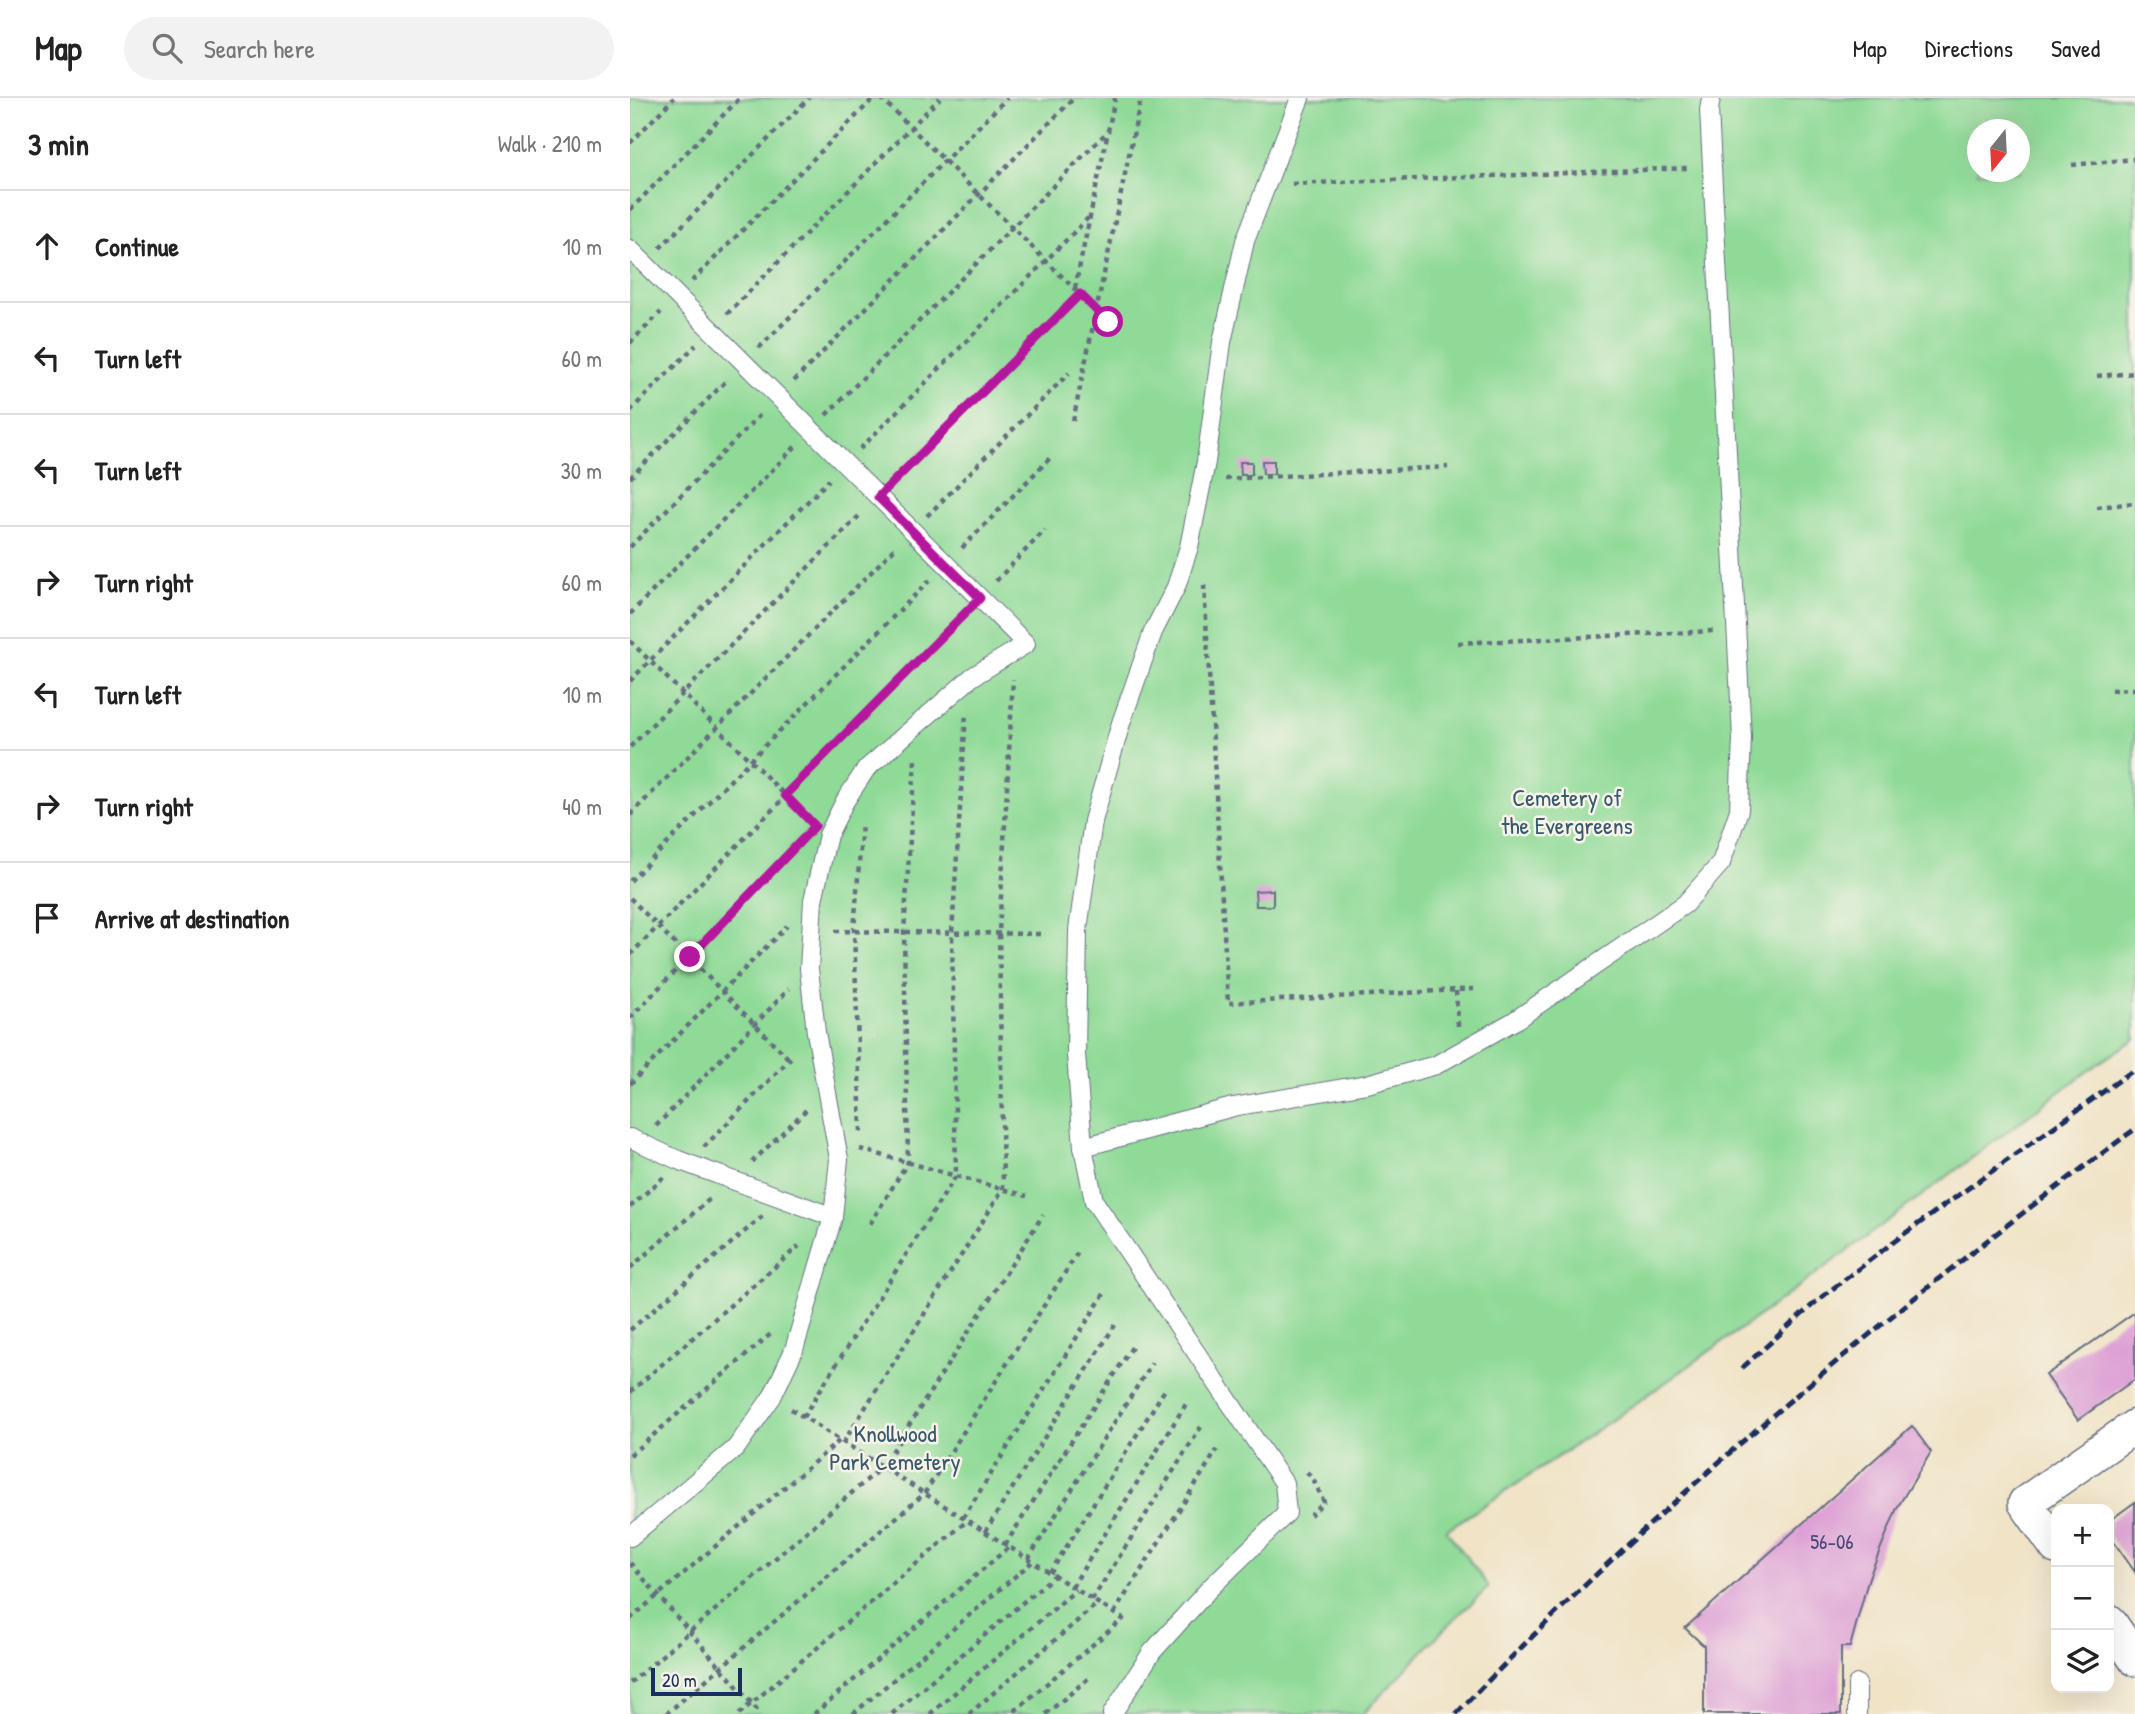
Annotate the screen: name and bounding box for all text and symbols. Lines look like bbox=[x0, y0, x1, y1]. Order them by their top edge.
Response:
search box bbox=[124, 17, 614, 80]
text: Map bbox=[35, 26, 82, 70]
icon: search bbox=[148, 29, 186, 67]
text: Search here bbox=[204, 31, 315, 66]
text: Map bbox=[1853, 32, 1887, 64]
text: Directions bbox=[1925, 32, 2013, 64]
text: Saved bbox=[2051, 32, 2100, 64]
north arrow bbox=[1967, 119, 2030, 182]
text: 3 min bbox=[28, 124, 89, 164]
text: Walk · 210 m bbox=[498, 128, 602, 159]
icon: ahead bbox=[28, 227, 66, 265]
text: Continue bbox=[95, 229, 179, 264]
text: 10 m bbox=[562, 231, 602, 262]
route start bbox=[1092, 306, 1123, 337]
icon: left bbox=[28, 339, 66, 377]
text: Turn left bbox=[95, 341, 181, 376]
text: 60 m bbox=[562, 343, 602, 374]
icon: left bbox=[28, 451, 66, 489]
text: Turn left bbox=[95, 453, 181, 488]
text: 30 m bbox=[560, 455, 602, 486]
icon: right bbox=[28, 563, 66, 601]
text: Turn right bbox=[95, 565, 193, 600]
text: 60 m bbox=[562, 567, 602, 598]
icon: left bbox=[28, 675, 66, 713]
text: Turn left bbox=[95, 677, 181, 712]
text: 10 m bbox=[562, 679, 602, 710]
park label: Cemetery of the Evergreens bbox=[1501, 781, 1633, 841]
icon: right bbox=[28, 787, 66, 825]
text: Turn right bbox=[95, 789, 193, 824]
text: 40 m bbox=[562, 791, 602, 822]
icon: arrive bbox=[28, 899, 66, 937]
text: Arrive at destination bbox=[95, 901, 290, 936]
route end bbox=[674, 941, 705, 972]
park label: Knollwood Park Cemetery bbox=[829, 1417, 961, 1477]
map controls bbox=[2051, 1504, 2114, 1693]
button: + bbox=[2051, 1504, 2114, 1567]
house number: 56-06 bbox=[1810, 1527, 1854, 1556]
button: − bbox=[2051, 1567, 2114, 1630]
button: layers bbox=[2051, 1630, 2114, 1693]
scale bar bbox=[651, 1665, 742, 1697]
text: 20 m bbox=[662, 1667, 697, 1693]

